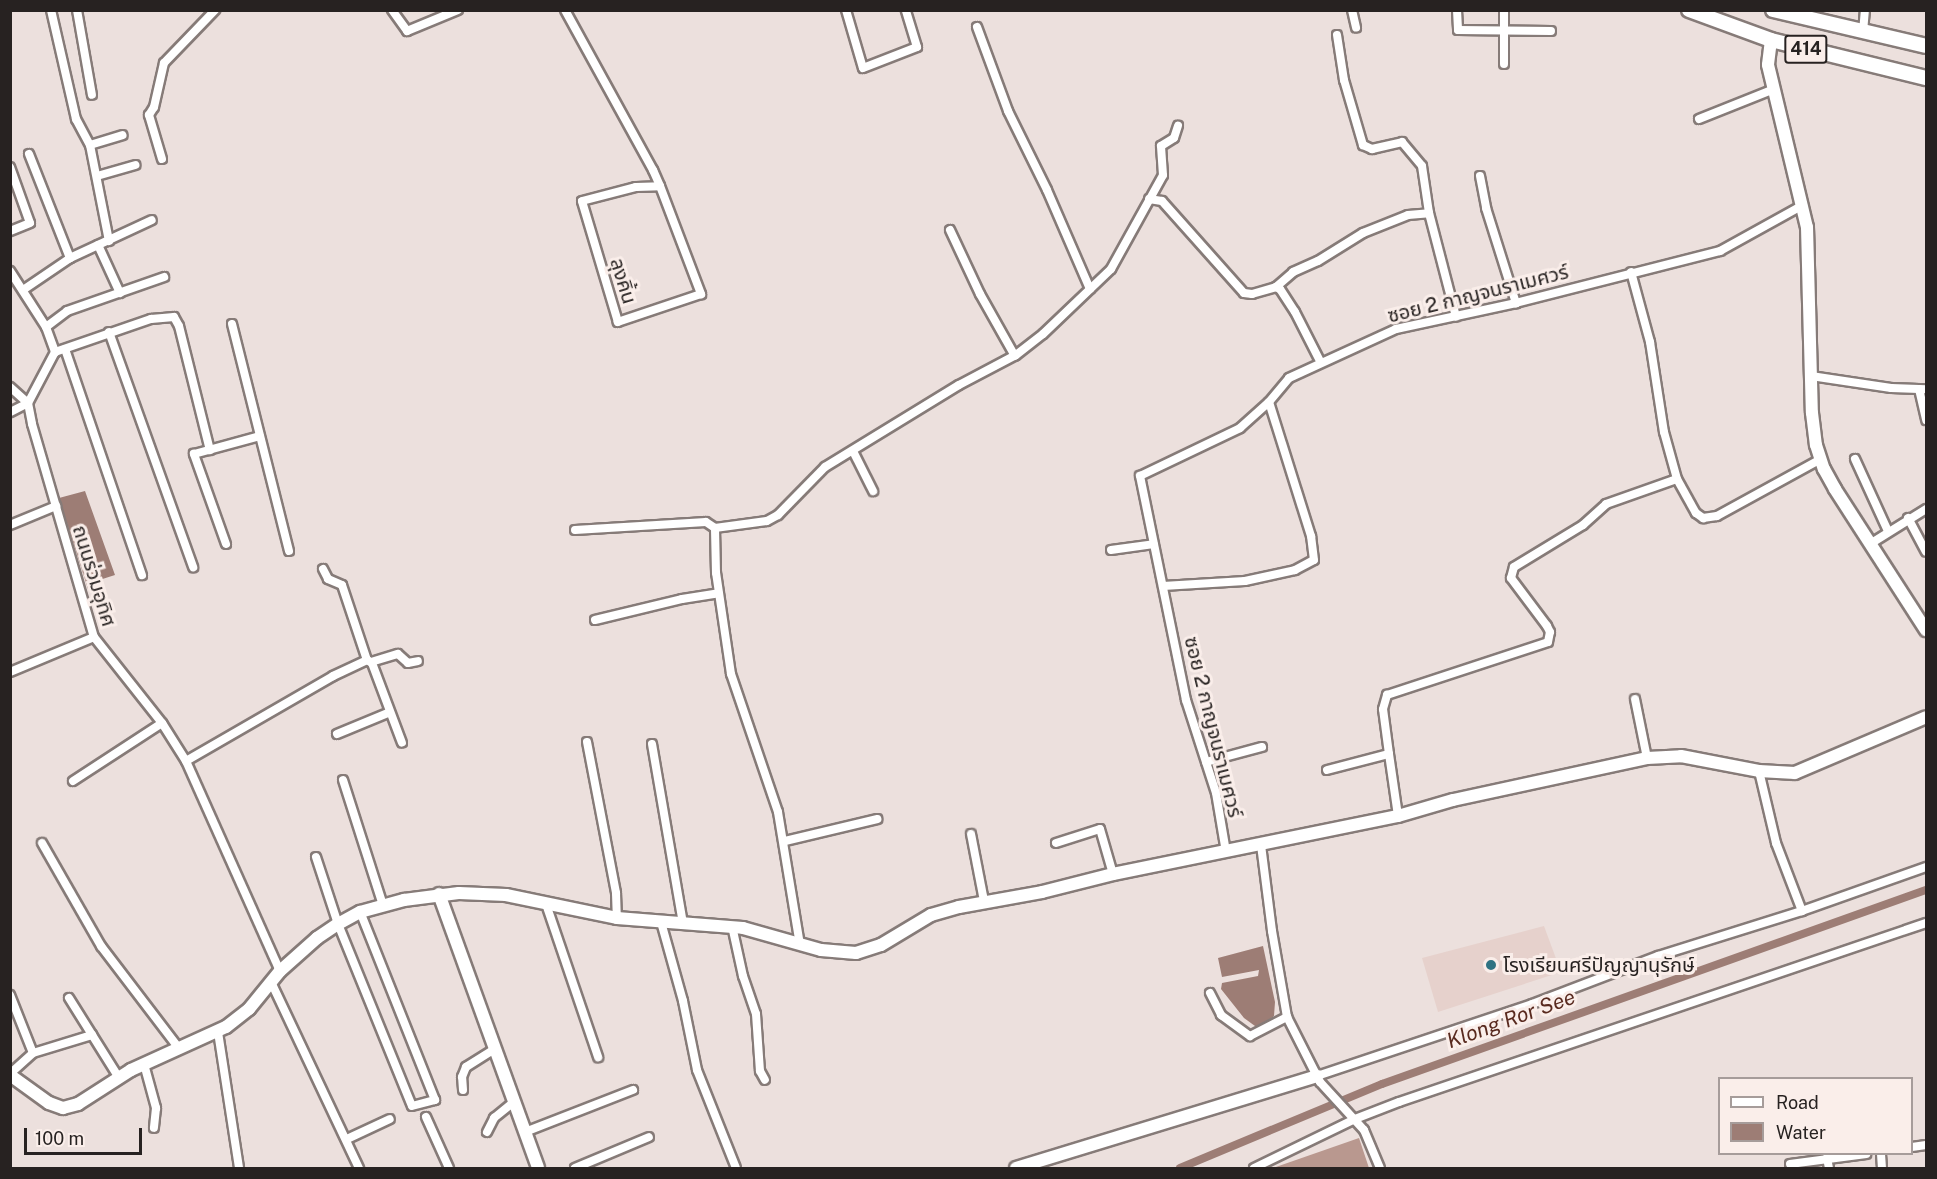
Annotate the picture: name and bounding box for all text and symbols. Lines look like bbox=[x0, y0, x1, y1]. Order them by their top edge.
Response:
road number: 414 bbox=[1784, 34, 1828, 64]
street label: ลุงคิ้น bbox=[605, 255, 641, 307]
street label: ซอย 2 กาญจนราเมศวร์ bbox=[1385, 260, 1571, 328]
street label: ถนนร่วมอุทิศ bbox=[67, 522, 121, 630]
street label: ซอย 2 กาญจนราเมศวร์ bbox=[1179, 634, 1247, 820]
place label: โรงเรียนศรีปัญญานุรักษ์ bbox=[1503, 953, 1695, 977]
marker: โรงเรียนศรีปัญญานุรักษ์ bbox=[1484, 958, 1498, 972]
water label: Klong Ror See bbox=[1443, 984, 1579, 1054]
legend bbox=[1718, 1077, 1913, 1155]
text: Road bbox=[1776, 1092, 1819, 1113]
scale bar bbox=[27, 1116, 146, 1154]
text: Water bbox=[1776, 1122, 1826, 1143]
text: 100 m bbox=[35, 1128, 84, 1149]

